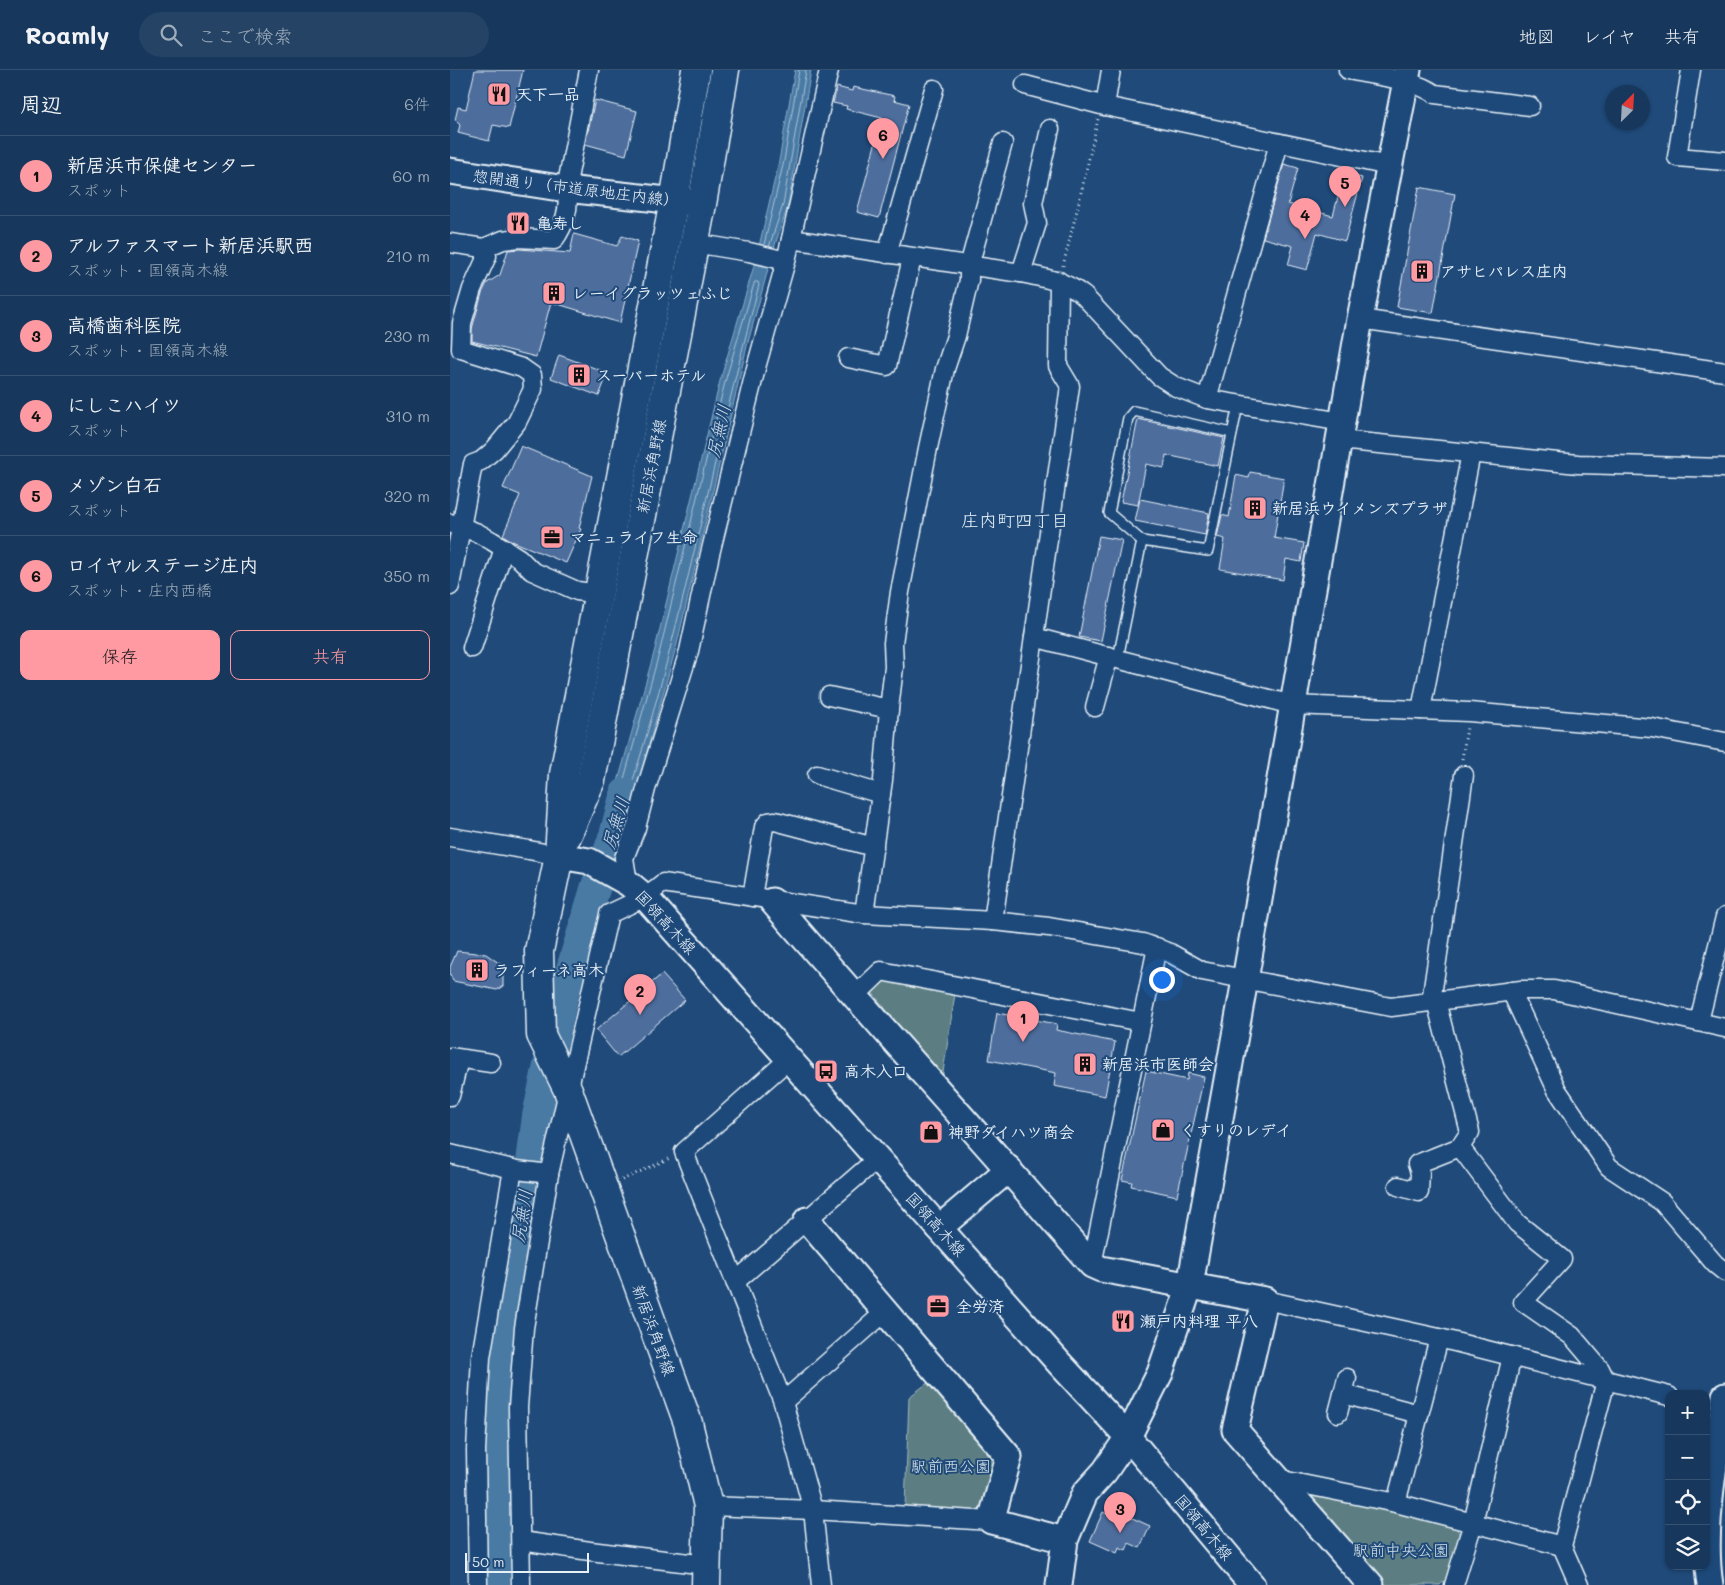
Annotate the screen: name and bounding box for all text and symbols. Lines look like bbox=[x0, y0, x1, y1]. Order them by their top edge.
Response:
search box bbox=[139, 12, 489, 57]
text: Roamly bbox=[25, 19, 109, 50]
icon: search bbox=[157, 21, 185, 49]
text: ここで検索 bbox=[197, 23, 292, 48]
text: 地図 bbox=[1519, 24, 1555, 48]
text: レイヤ bbox=[1583, 24, 1636, 48]
text: 共有 bbox=[1664, 24, 1700, 48]
restaurant icon: 天下一品 bbox=[486, 81, 512, 107]
place label: 天下一品 bbox=[516, 83, 580, 104]
north arrow bbox=[1605, 85, 1650, 130]
text: 周辺 bbox=[20, 90, 62, 117]
text: 6件 bbox=[404, 93, 430, 114]
pin: 6 bbox=[867, 118, 899, 159]
text: 新居浜市保健センター bbox=[67, 152, 257, 177]
street label: 惣開通り（市道原地庄内線） bbox=[472, 164, 681, 211]
text: 1 bbox=[32, 165, 40, 186]
text: 60 m bbox=[393, 165, 430, 186]
pin: 5 bbox=[1329, 166, 1361, 207]
text: スポット bbox=[67, 179, 131, 200]
pin: 4 bbox=[1289, 198, 1321, 239]
restaurant icon: 亀寿し bbox=[505, 210, 531, 236]
place label: 亀寿し bbox=[536, 212, 584, 233]
text: アルファスマート新居浜駅西 bbox=[67, 232, 313, 257]
text: 2 bbox=[32, 245, 40, 266]
text: 210 m bbox=[386, 245, 430, 266]
building icon: アサヒパレス庄内 bbox=[1409, 258, 1435, 284]
text: スポット · 国領高木線 bbox=[67, 259, 228, 280]
place label: アサヒパレス庄内 bbox=[1440, 260, 1568, 281]
building icon: レーイグラッツェふじ bbox=[541, 280, 567, 306]
place label: レーイグラッツェふじ bbox=[572, 282, 733, 303]
text: 高橋歯科医院 bbox=[67, 312, 181, 337]
text: 3 bbox=[31, 325, 41, 346]
text: 230 m bbox=[384, 325, 430, 346]
text: スポット · 国領高木線 bbox=[67, 339, 228, 360]
building icon: スーパーホテル bbox=[566, 362, 592, 388]
place label: スーパーホテル bbox=[596, 364, 706, 385]
text: にしこハイツ bbox=[67, 392, 181, 417]
water label: 尻無川 bbox=[700, 402, 736, 460]
text: 4 bbox=[31, 405, 41, 426]
text: 310 m bbox=[386, 405, 430, 426]
street label: 新居浜角野線 bbox=[631, 417, 670, 515]
text: スポット bbox=[67, 419, 131, 440]
text: メゾン白石 bbox=[67, 472, 162, 497]
text: 5 bbox=[31, 485, 41, 506]
text: 320 m bbox=[384, 485, 430, 506]
building icon: 新居浜ウイメンズプラザ bbox=[1242, 495, 1268, 521]
place label: 新居浜ウイメンズプラザ bbox=[1272, 497, 1447, 518]
text: スポット bbox=[67, 499, 131, 520]
district label: 庄内町四丁目 bbox=[961, 508, 1069, 532]
office icon: マニュライフ生命 bbox=[539, 524, 565, 550]
place label: マニュライフ生命 bbox=[570, 526, 698, 547]
text: ロイヤルステージ庄内 bbox=[67, 552, 258, 577]
text: 6 bbox=[31, 565, 41, 586]
text: 350 m bbox=[384, 565, 430, 586]
text: スポット · 庄内西橋 bbox=[67, 579, 212, 600]
button: 保存 bbox=[20, 630, 220, 680]
button: 共有 bbox=[230, 630, 430, 680]
water label: 尻無川 bbox=[596, 793, 634, 852]
street label: 国領高木線 bbox=[631, 885, 701, 958]
building icon: ラフィーネ高木 bbox=[464, 957, 490, 983]
place label: ラフィーネ高木 bbox=[494, 959, 604, 980]
your location bbox=[1149, 967, 1175, 993]
pin: 2 bbox=[624, 974, 656, 1015]
pin: 1 bbox=[1007, 1001, 1039, 1042]
building icon: 新居浜市医師会 bbox=[1072, 1051, 1098, 1077]
place label: 新居浜市医師会 bbox=[1102, 1053, 1214, 1074]
bus stop icon: 高木入口 bbox=[813, 1058, 839, 1084]
place label: 高木入口 bbox=[844, 1060, 908, 1081]
shop icon: くすりのレデイ bbox=[1150, 1117, 1176, 1143]
shop icon: 神野ダイハツ商会 bbox=[918, 1119, 944, 1145]
place label: くすりのレデイ bbox=[1180, 1119, 1292, 1140]
place label: 神野ダイハツ商会 bbox=[948, 1121, 1074, 1142]
water label: 尻無川 bbox=[505, 1187, 537, 1244]
street label: 国領高木線 bbox=[902, 1187, 971, 1260]
street label: 新居浜角野線 bbox=[628, 1281, 681, 1379]
office icon: 全労済 bbox=[925, 1293, 951, 1319]
place label: 全労済 bbox=[956, 1295, 1004, 1316]
restaurant icon: 瀬戸内料理 平八 bbox=[1110, 1308, 1136, 1334]
place label: 瀬戸内料理 平八 bbox=[1140, 1310, 1258, 1331]
map controls bbox=[1665, 1390, 1710, 1570]
button: + bbox=[1665, 1390, 1710, 1435]
button: − bbox=[1665, 1435, 1710, 1480]
park label: 駅前西公園 bbox=[911, 1455, 991, 1476]
button: locate bbox=[1665, 1480, 1710, 1525]
street label: 国領高木線 bbox=[1171, 1489, 1238, 1564]
pin: 3 bbox=[1104, 1492, 1136, 1533]
button: layers bbox=[1665, 1525, 1710, 1570]
park label: 駅前中央公園 bbox=[1353, 1539, 1449, 1560]
scale bar bbox=[465, 1550, 589, 1573]
text: 50 m bbox=[472, 1552, 504, 1571]

